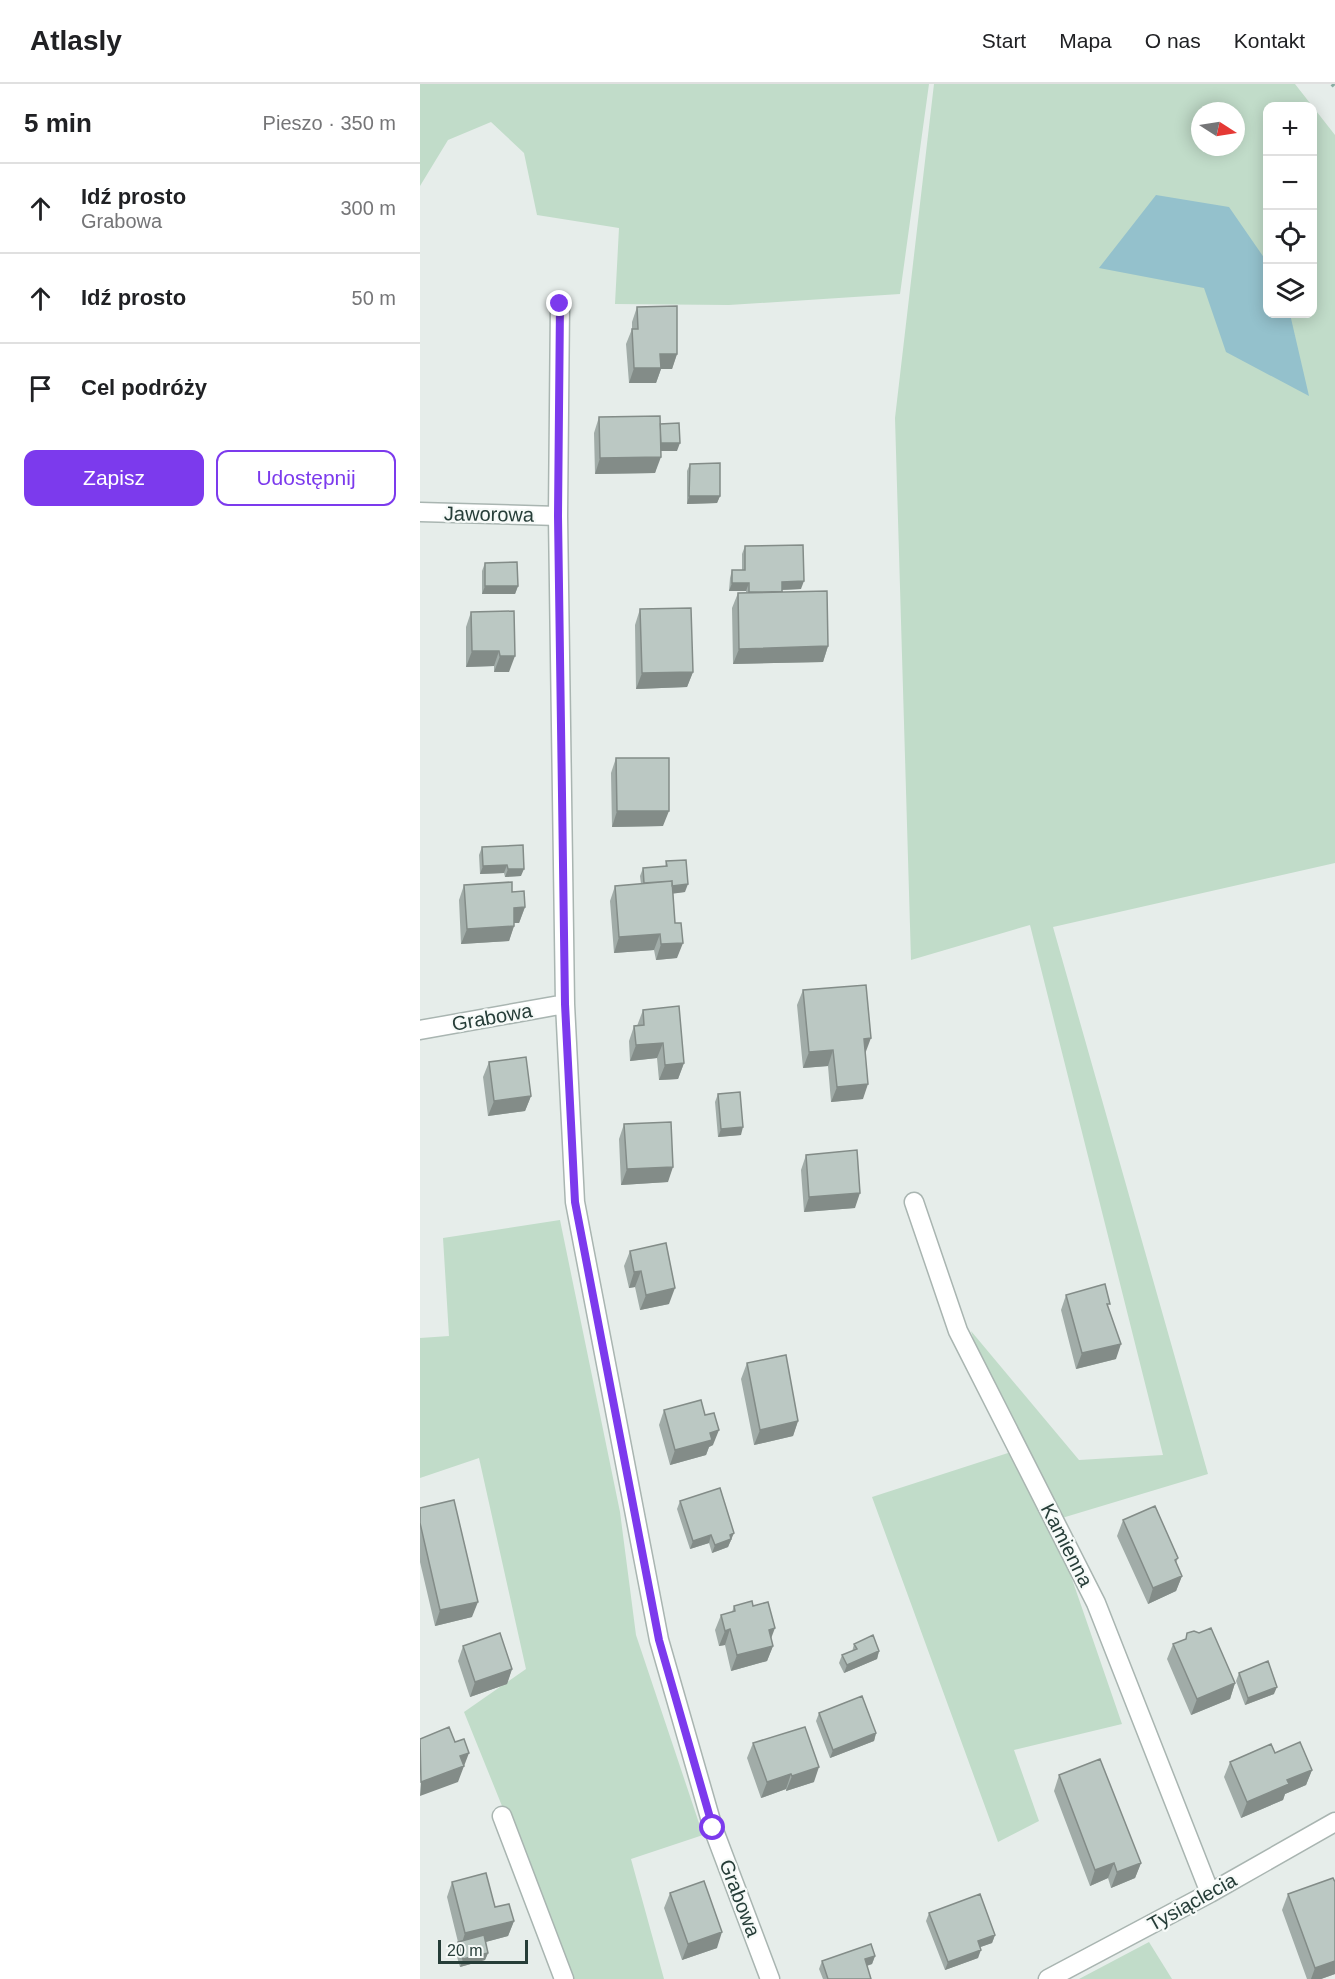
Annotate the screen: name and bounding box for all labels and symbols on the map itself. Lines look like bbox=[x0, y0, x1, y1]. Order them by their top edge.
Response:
north arrow bbox=[1191, 102, 1245, 156]
route end bbox=[546, 290, 572, 316]
street label: Jaworowa bbox=[444, 502, 535, 526]
street label: Grabowa bbox=[450, 999, 535, 1035]
street label: Kamienna bbox=[1037, 1500, 1098, 1591]
route start bbox=[699, 1814, 725, 1840]
street label: Grabowa bbox=[715, 1856, 765, 1941]
street label: Tysiąclecia bbox=[1144, 1868, 1241, 1935]
scale bar bbox=[438, 1937, 528, 1964]

